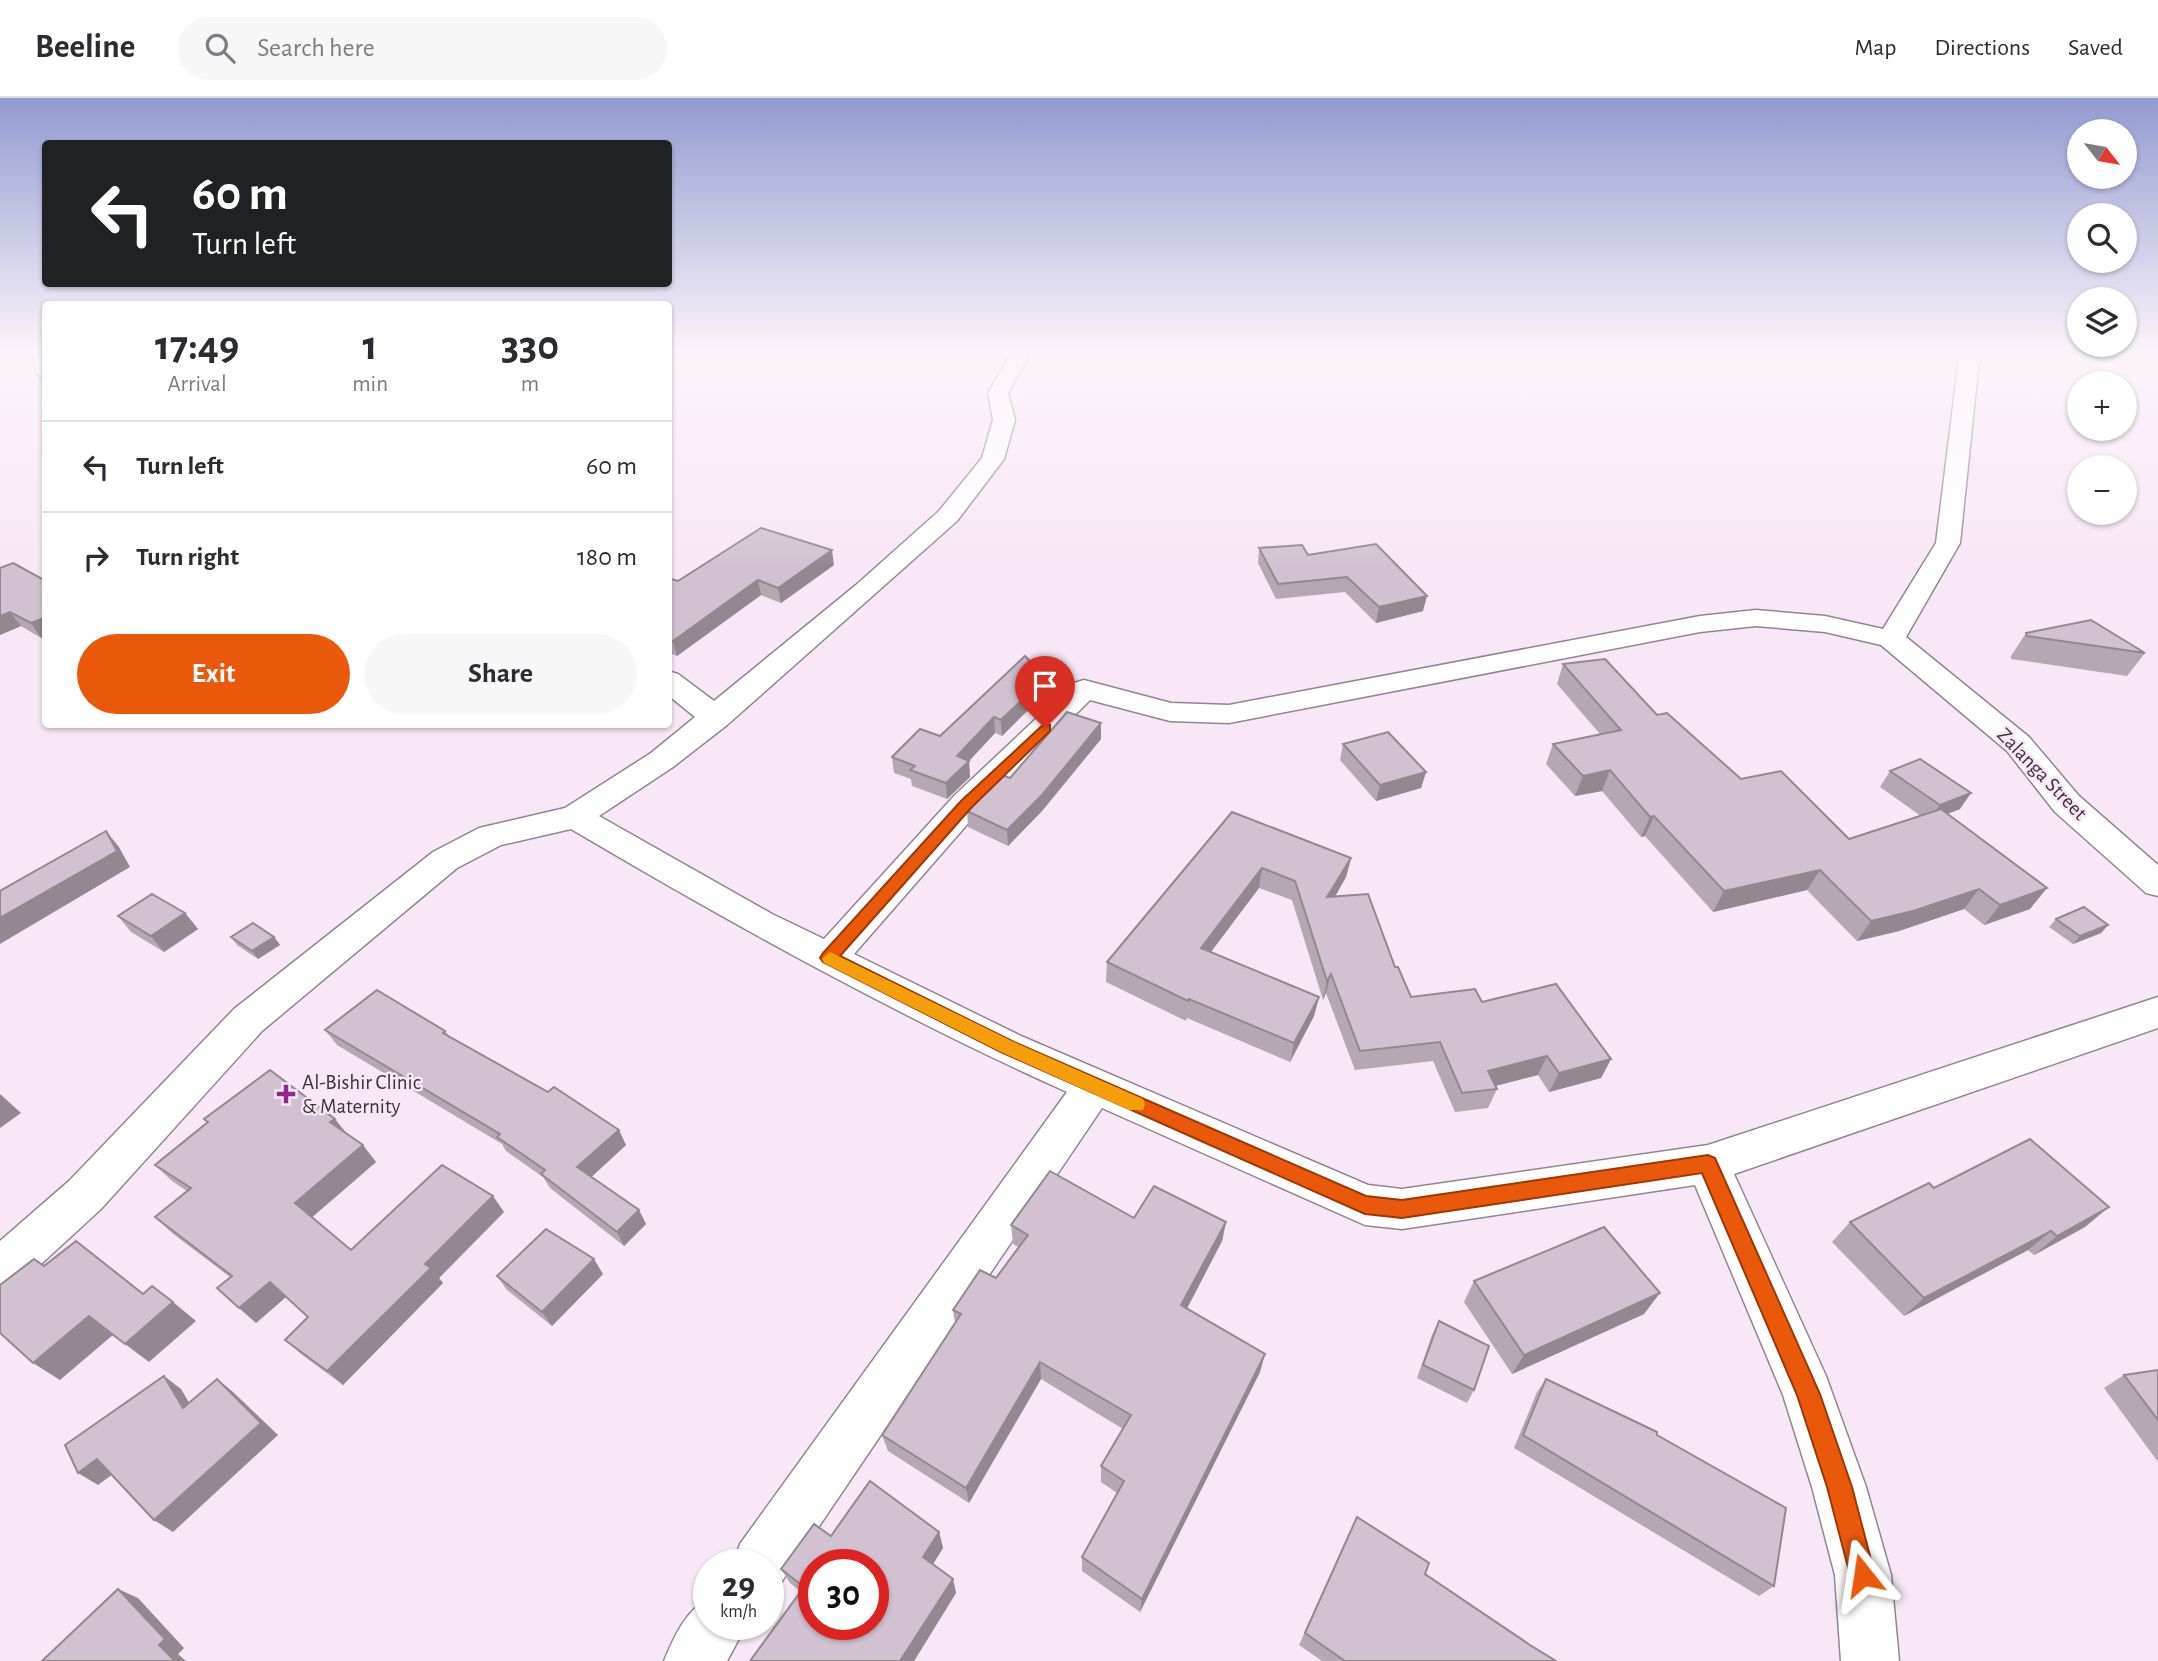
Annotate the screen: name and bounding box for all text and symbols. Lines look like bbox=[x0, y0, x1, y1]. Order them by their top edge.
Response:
search box bbox=[177, 17, 667, 80]
icon: search bbox=[201, 29, 239, 67]
text: Beeline bbox=[35, 31, 135, 64]
text: Search here bbox=[257, 35, 375, 61]
text: Map bbox=[1854, 36, 1896, 60]
text: Directions bbox=[1934, 36, 2030, 60]
text: Saved bbox=[2068, 36, 2123, 60]
north arrow bbox=[2067, 119, 2137, 189]
map controls bbox=[2067, 119, 2137, 525]
icon: left bbox=[77, 168, 168, 259]
text: 60 m bbox=[192, 170, 288, 219]
button: search bbox=[2067, 203, 2137, 273]
text: Turn left bbox=[192, 228, 296, 260]
button: layers bbox=[2067, 287, 2137, 357]
text: 17:49 bbox=[155, 325, 239, 367]
text: 1 bbox=[363, 325, 378, 367]
text: 330 bbox=[501, 325, 559, 367]
button: + bbox=[2067, 371, 2137, 441]
text: Arrival bbox=[168, 373, 227, 396]
text: min bbox=[352, 373, 388, 396]
text: m bbox=[521, 373, 539, 396]
icon: left bbox=[77, 448, 115, 486]
text: Turn left bbox=[136, 453, 224, 479]
text: 60 m bbox=[586, 453, 637, 479]
button: − bbox=[2067, 455, 2137, 525]
icon: right bbox=[77, 539, 115, 577]
text: Turn right bbox=[136, 544, 239, 570]
text: 180 m bbox=[577, 544, 637, 570]
button: Exit bbox=[77, 634, 350, 714]
button: Share bbox=[364, 634, 637, 714]
pin bbox=[1015, 656, 1075, 728]
icon: arrive bbox=[1026, 667, 1064, 705]
street label: Zalanga Street bbox=[1993, 724, 2091, 824]
place label: Al-Bishir Clinic & Maternity bbox=[302, 1072, 421, 1117]
marker: Al-Bishir Clinic & Maternity bbox=[276, 1084, 296, 1104]
position arrow bbox=[1826, 1538, 1900, 1612]
speed limit sign: 30 bbox=[798, 1549, 889, 1640]
text: 29 bbox=[722, 1568, 755, 1603]
text: km/h bbox=[720, 1603, 757, 1621]

